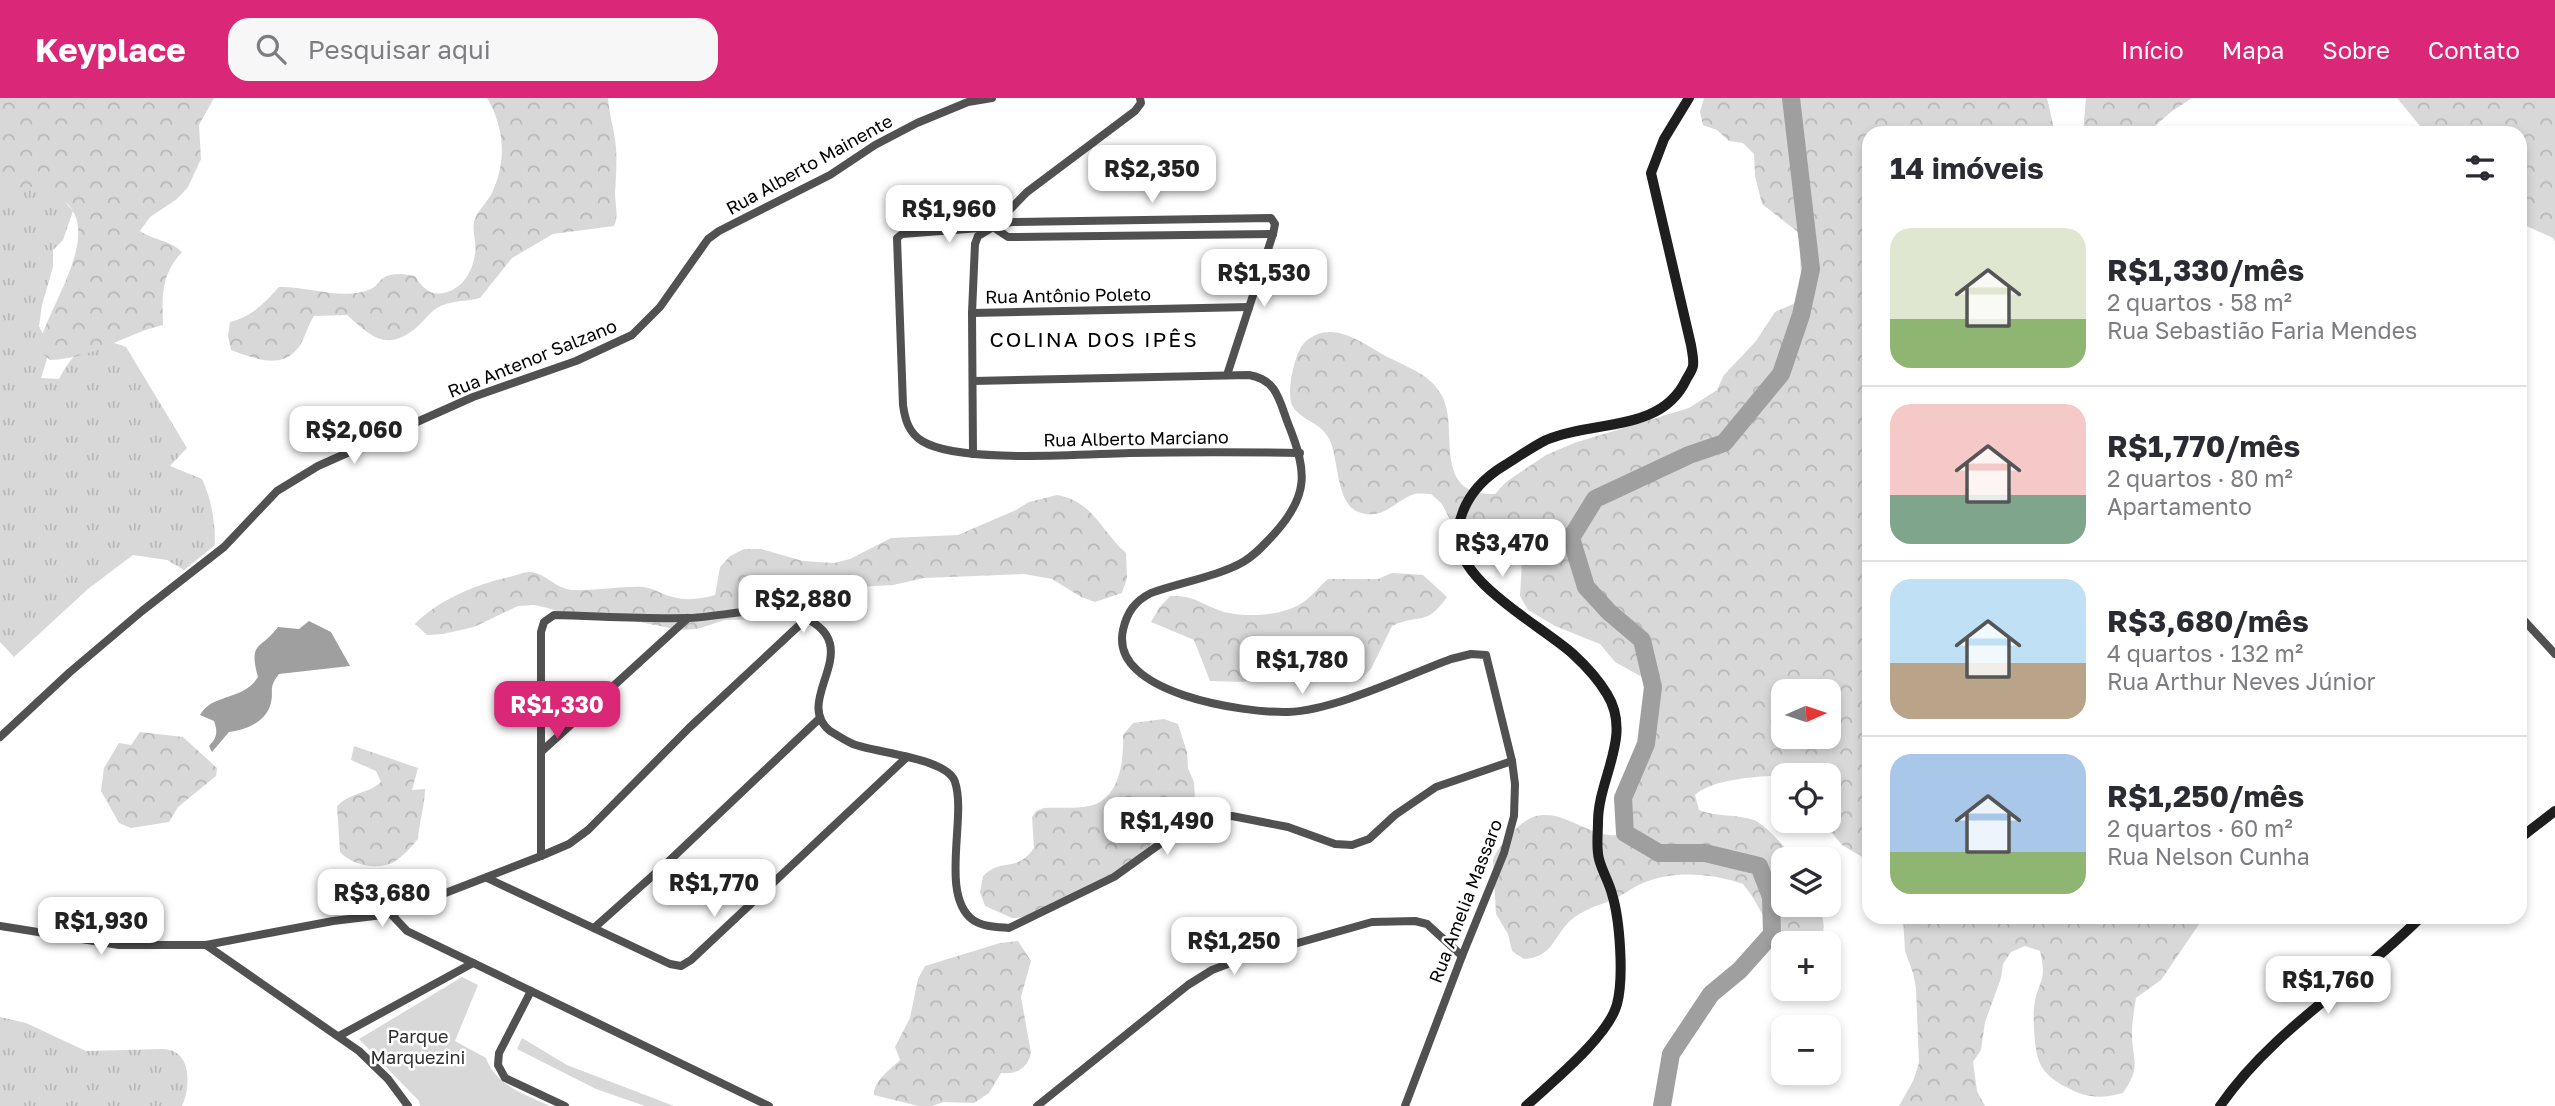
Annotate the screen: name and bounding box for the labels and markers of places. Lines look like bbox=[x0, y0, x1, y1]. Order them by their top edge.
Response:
pin: R$2,350 bbox=[1087, 146, 1217, 205]
pin: R$1,960 bbox=[884, 186, 1014, 245]
pin: R$1,530 bbox=[1199, 250, 1329, 309]
pin: R$2,060 bbox=[289, 406, 419, 466]
pin: R$3,470 bbox=[1437, 519, 1567, 579]
pin: R$2,880 bbox=[738, 575, 868, 635]
pin: R$1,780 bbox=[1237, 636, 1367, 696]
pin: R$1,330 bbox=[492, 682, 622, 741]
pin: R$1,490 bbox=[1102, 798, 1232, 857]
pin: R$1,770 bbox=[649, 860, 779, 919]
pin: R$3,680 bbox=[317, 870, 447, 929]
pin: R$1,930 bbox=[36, 898, 166, 957]
pin: R$1,250 bbox=[1169, 918, 1299, 977]
pin: R$1,760 bbox=[2263, 956, 2393, 1016]

